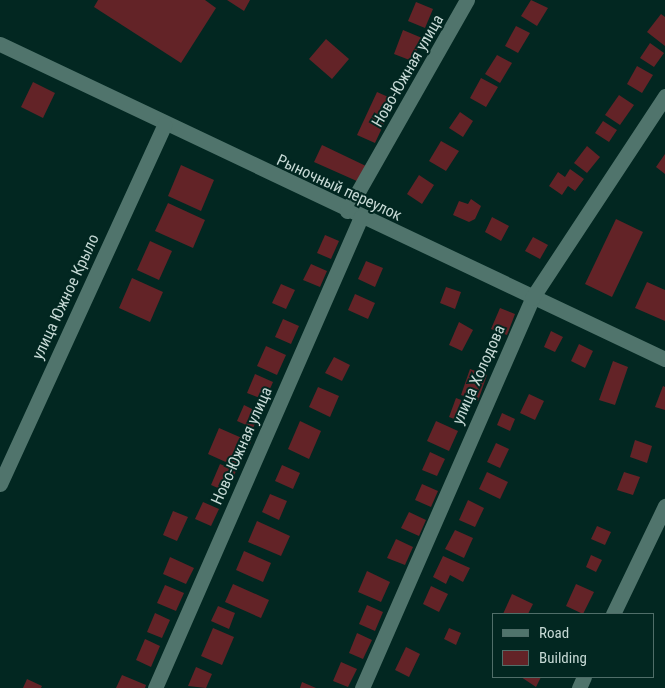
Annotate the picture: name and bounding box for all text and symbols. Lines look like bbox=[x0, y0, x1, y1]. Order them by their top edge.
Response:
street label: Ново-Южная улица bbox=[368, 11, 448, 131]
street label: Рыночный переулок bbox=[273, 151, 405, 225]
street label: улица Южное Крыло bbox=[28, 231, 104, 363]
street label: улица Холодова bbox=[448, 322, 510, 428]
street label: Ново-Южная улица bbox=[207, 384, 277, 508]
legend bbox=[492, 613, 655, 678]
text: Road bbox=[539, 624, 569, 642]
text: Building bbox=[539, 649, 587, 667]

